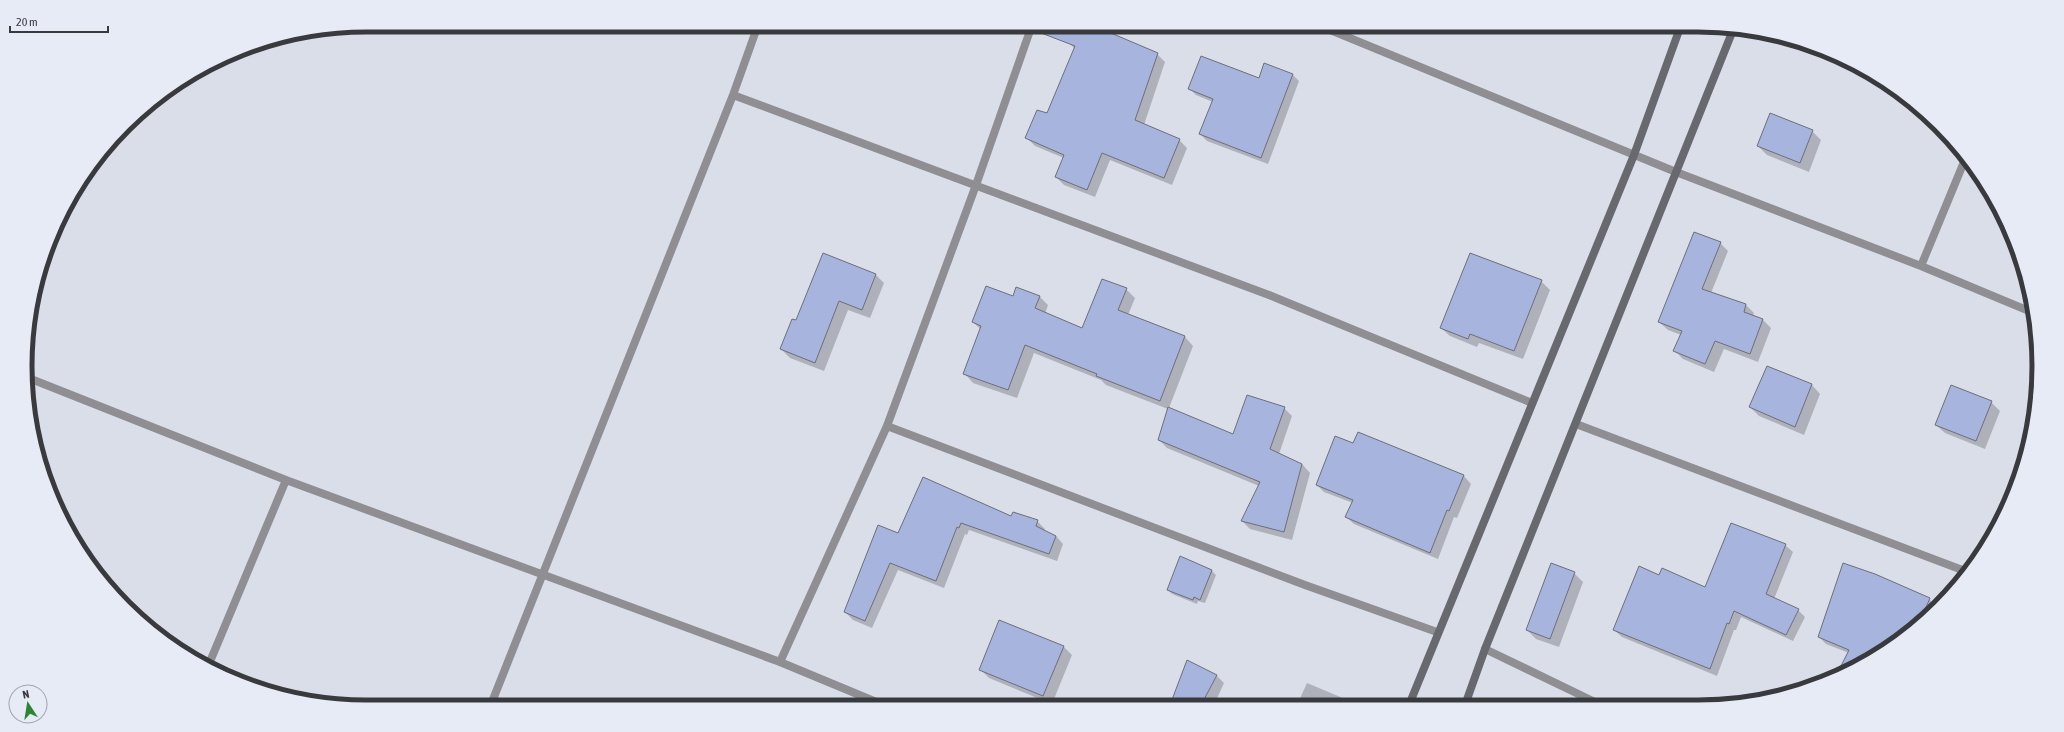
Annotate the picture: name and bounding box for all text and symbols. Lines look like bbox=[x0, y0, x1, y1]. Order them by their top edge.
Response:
scale bar bbox=[10, 8, 108, 34]
text: 20 m bbox=[16, 15, 38, 29]
north arrow bbox=[8, 684, 48, 724]
text: N bbox=[21, 688, 30, 701]

